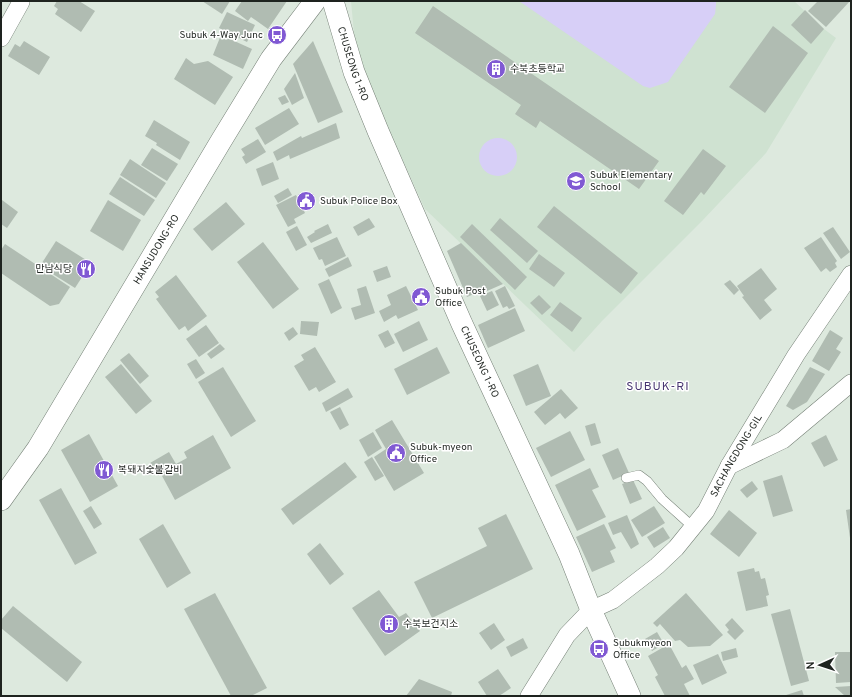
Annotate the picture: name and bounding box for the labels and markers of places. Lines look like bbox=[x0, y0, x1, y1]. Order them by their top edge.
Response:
bus stop icon: Subuk 4-Way Junc bbox=[266, 24, 288, 46]
place label: Subuk 4-Way Junc bbox=[179, 29, 263, 42]
building icon: 수북초등학교 bbox=[485, 58, 507, 80]
place label: 수북초등학교 bbox=[510, 63, 565, 76]
place label: Subuk Elementary School bbox=[590, 169, 673, 194]
school or university icon: Subuk Elementary School bbox=[565, 170, 587, 192]
public building icon: Subuk Police Box bbox=[295, 190, 317, 212]
place label: Subuk Police Box bbox=[320, 195, 398, 208]
restaurant icon: 만남식당 bbox=[75, 258, 97, 280]
place label: 만남식당 bbox=[35, 263, 72, 276]
place label: Subuk Post Office bbox=[435, 285, 486, 310]
public building icon: Subuk Post Office bbox=[410, 286, 432, 308]
place label: Subuk-myeon Office bbox=[410, 441, 472, 466]
public building icon: Subuk-myeon Office bbox=[385, 442, 407, 464]
restaurant icon: 복돼지숯불갈비 bbox=[93, 459, 115, 481]
place label: 복돼지숯불갈비 bbox=[118, 464, 182, 477]
building icon: 수북보건지소 bbox=[378, 613, 400, 635]
place label: 수북보건지소 bbox=[403, 618, 458, 631]
place label: Subukmyeon Office bbox=[613, 637, 672, 662]
bus stop icon: Subukmyeon Office bbox=[588, 638, 610, 660]

